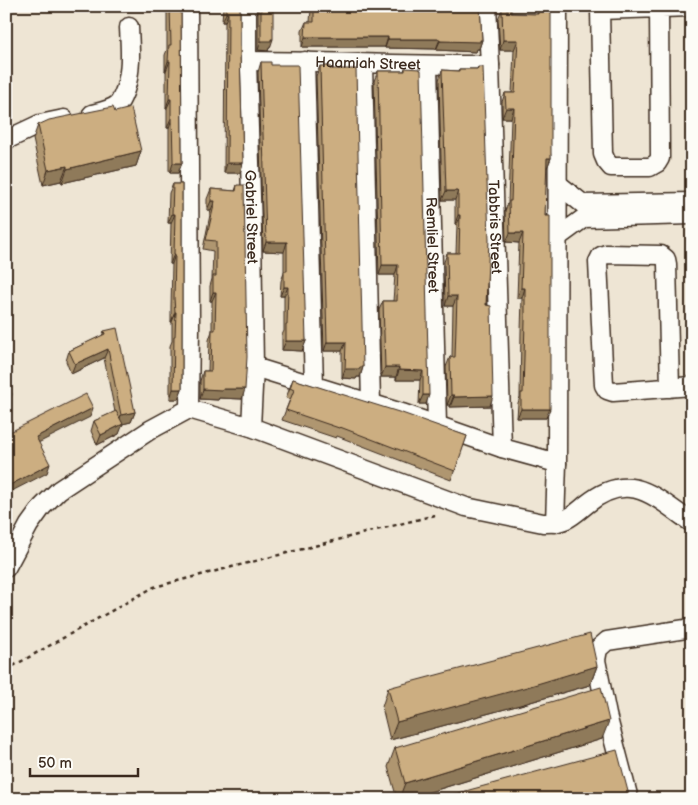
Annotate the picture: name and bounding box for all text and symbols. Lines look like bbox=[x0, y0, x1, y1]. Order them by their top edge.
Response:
street label: Haamiah Street bbox=[315, 52, 421, 74]
street label: Gabriel Street bbox=[241, 169, 262, 265]
street label: Tabbris Street bbox=[484, 179, 506, 275]
street label: Remliel Street bbox=[422, 197, 443, 294]
scale bar bbox=[30, 745, 138, 777]
text: 50 m bbox=[38, 754, 72, 773]

